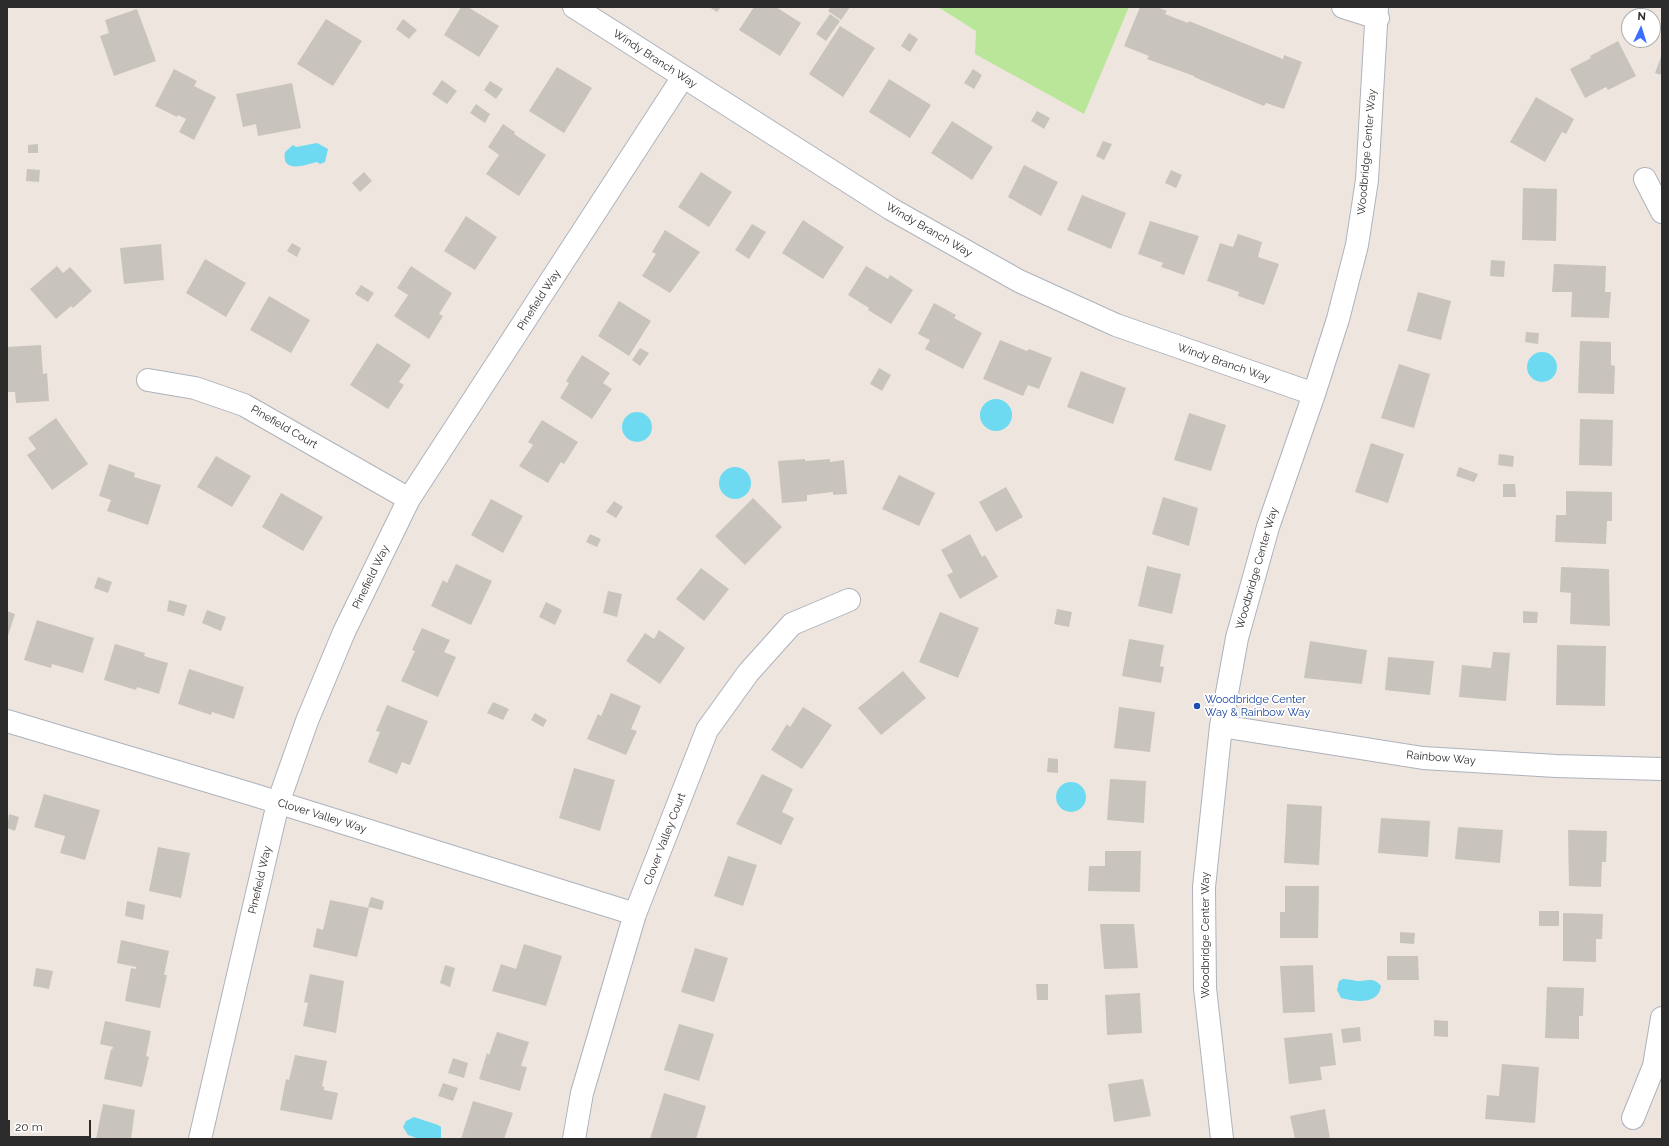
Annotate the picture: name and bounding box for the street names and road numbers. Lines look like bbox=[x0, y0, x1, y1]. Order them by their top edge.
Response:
street label: Windy Branch Way bbox=[611, 27, 699, 91]
street label: Woodbridge Center Way bbox=[1355, 88, 1379, 216]
street label: Windy Branch Way bbox=[883, 200, 975, 260]
street label: Pinefield Way bbox=[515, 267, 563, 333]
street label: Windy Branch Way bbox=[1176, 341, 1272, 385]
street label: Pinefield Court bbox=[248, 403, 320, 451]
street label: Woodbridge Center Way bbox=[1233, 505, 1281, 631]
street label: Pinefield Way bbox=[350, 543, 392, 611]
street label: Rainbow Way bbox=[1406, 748, 1476, 768]
street label: Clover Valley Court bbox=[641, 791, 689, 887]
street label: Clover Valley Way bbox=[276, 796, 368, 836]
street label: Pinefield Way bbox=[246, 845, 274, 915]
street label: Woodbridge Center Way bbox=[1199, 872, 1213, 998]

